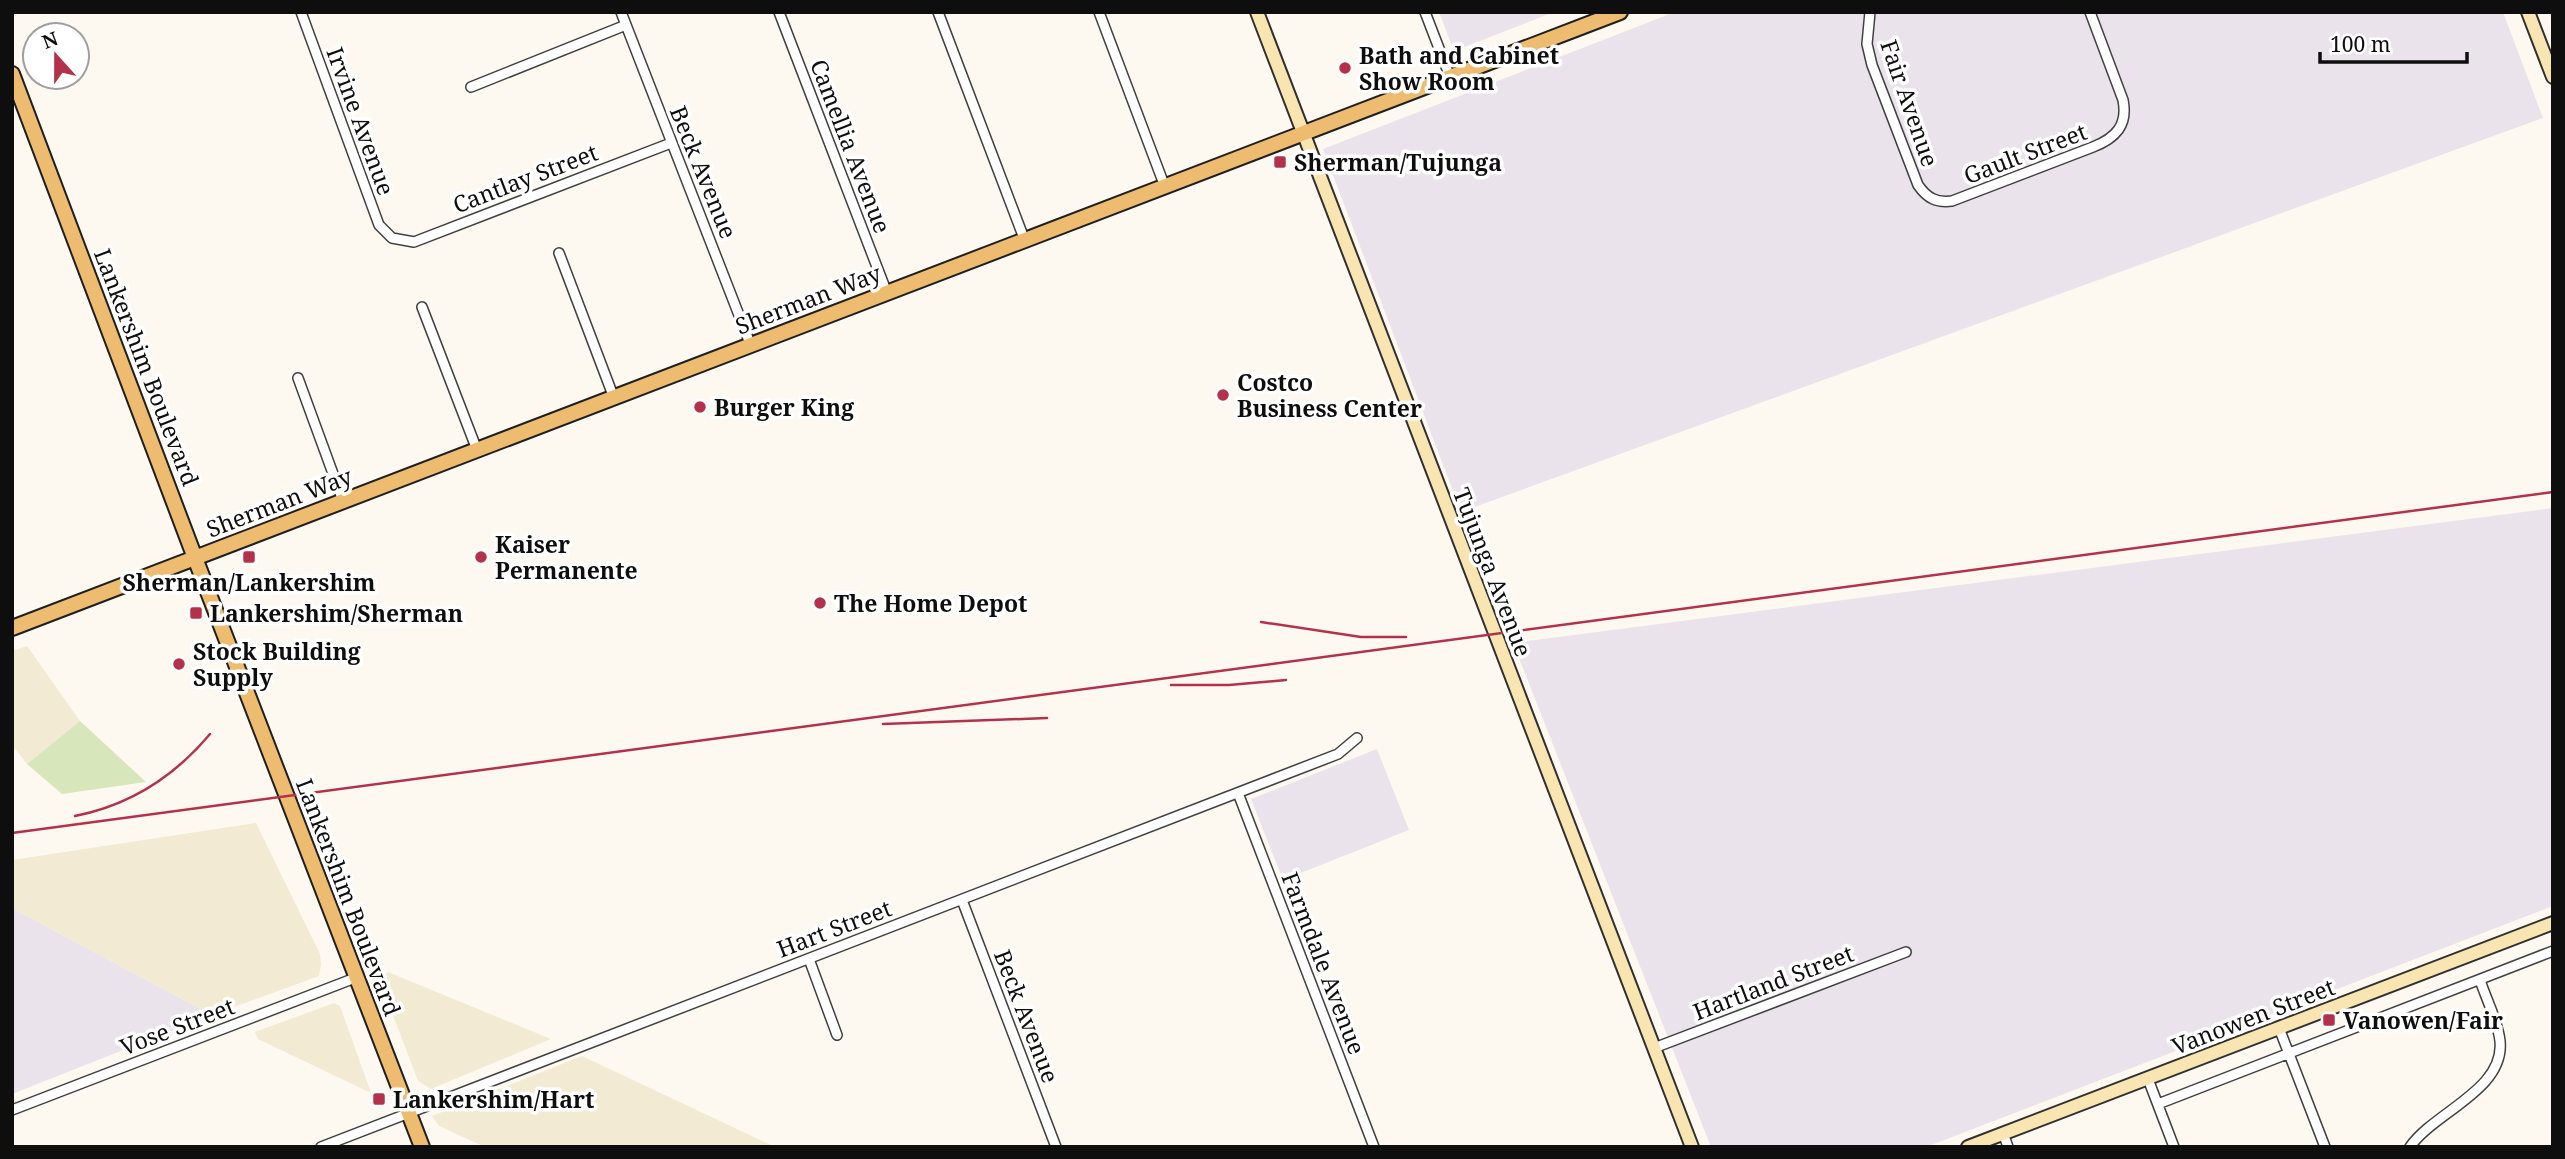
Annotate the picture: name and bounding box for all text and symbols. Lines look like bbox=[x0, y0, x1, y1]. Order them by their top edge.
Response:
north arrow bbox=[21, 21, 91, 91]
scale bar bbox=[2320, 21, 2467, 65]
text: N bbox=[38, 25, 62, 55]
text: 100 m bbox=[2330, 30, 2391, 58]
street label: Fair Avenue bbox=[1873, 35, 1947, 171]
place label: Bath and Cabinet Show Room bbox=[1359, 39, 1559, 97]
street label: Irvine Avenue bbox=[319, 43, 403, 199]
street label: Camellia Avenue bbox=[803, 54, 899, 238]
marker: Bath and Cabinet Show Room bbox=[1337, 60, 1353, 76]
street label: Beck Avenue bbox=[663, 101, 745, 243]
street label: Gault Street bbox=[1959, 115, 2091, 191]
street label: Cantlay Street bbox=[448, 136, 602, 220]
place label: Sherman/Tujunga bbox=[1294, 146, 1502, 178]
marker: Sherman/Tujunga bbox=[1272, 154, 1288, 170]
street label: Lankershim Boulevard bbox=[87, 244, 207, 490]
street label: Sherman Way bbox=[731, 257, 885, 341]
place label: Costco Business Center bbox=[1237, 366, 1422, 424]
marker: Costco Business Center bbox=[1215, 387, 1231, 403]
place label: Burger King bbox=[714, 391, 854, 423]
marker: Burger King bbox=[692, 399, 708, 415]
street label: Sherman Way bbox=[202, 460, 356, 544]
street label: Tujunga Avenue bbox=[1446, 483, 1540, 661]
place label: Kaiser Permanente bbox=[495, 528, 638, 586]
marker: Sherman/Lankershim bbox=[241, 549, 257, 565]
marker: Kaiser Permanente bbox=[473, 549, 489, 565]
place label: Sherman/Lankershim bbox=[122, 566, 376, 598]
place label: The Home Depot bbox=[834, 587, 1027, 619]
marker: The Home Depot bbox=[812, 595, 828, 611]
place label: Lankershim/Sherman bbox=[210, 597, 463, 629]
marker: Lankershim/Sherman bbox=[188, 605, 204, 621]
place label: Stock Building Supply bbox=[193, 635, 361, 693]
marker: Stock Building Supply bbox=[171, 656, 187, 672]
street label: Lankershim Boulevard bbox=[289, 774, 409, 1020]
street label: Farmdale Avenue bbox=[1275, 867, 1373, 1059]
street label: Hart Street bbox=[772, 892, 896, 964]
street label: Hartland Street bbox=[1688, 937, 1858, 1027]
street label: Beck Avenue bbox=[987, 945, 1067, 1087]
street label: Vanowen Street bbox=[2167, 970, 2339, 1062]
street label: Vose Street bbox=[115, 990, 239, 1062]
place label: Vanowen/Fair bbox=[2343, 1004, 2503, 1036]
marker: Vanowen/Fair bbox=[2321, 1012, 2337, 1028]
place label: Lankershim/Hart bbox=[393, 1083, 594, 1115]
marker: Lankershim/Hart bbox=[371, 1091, 387, 1107]

